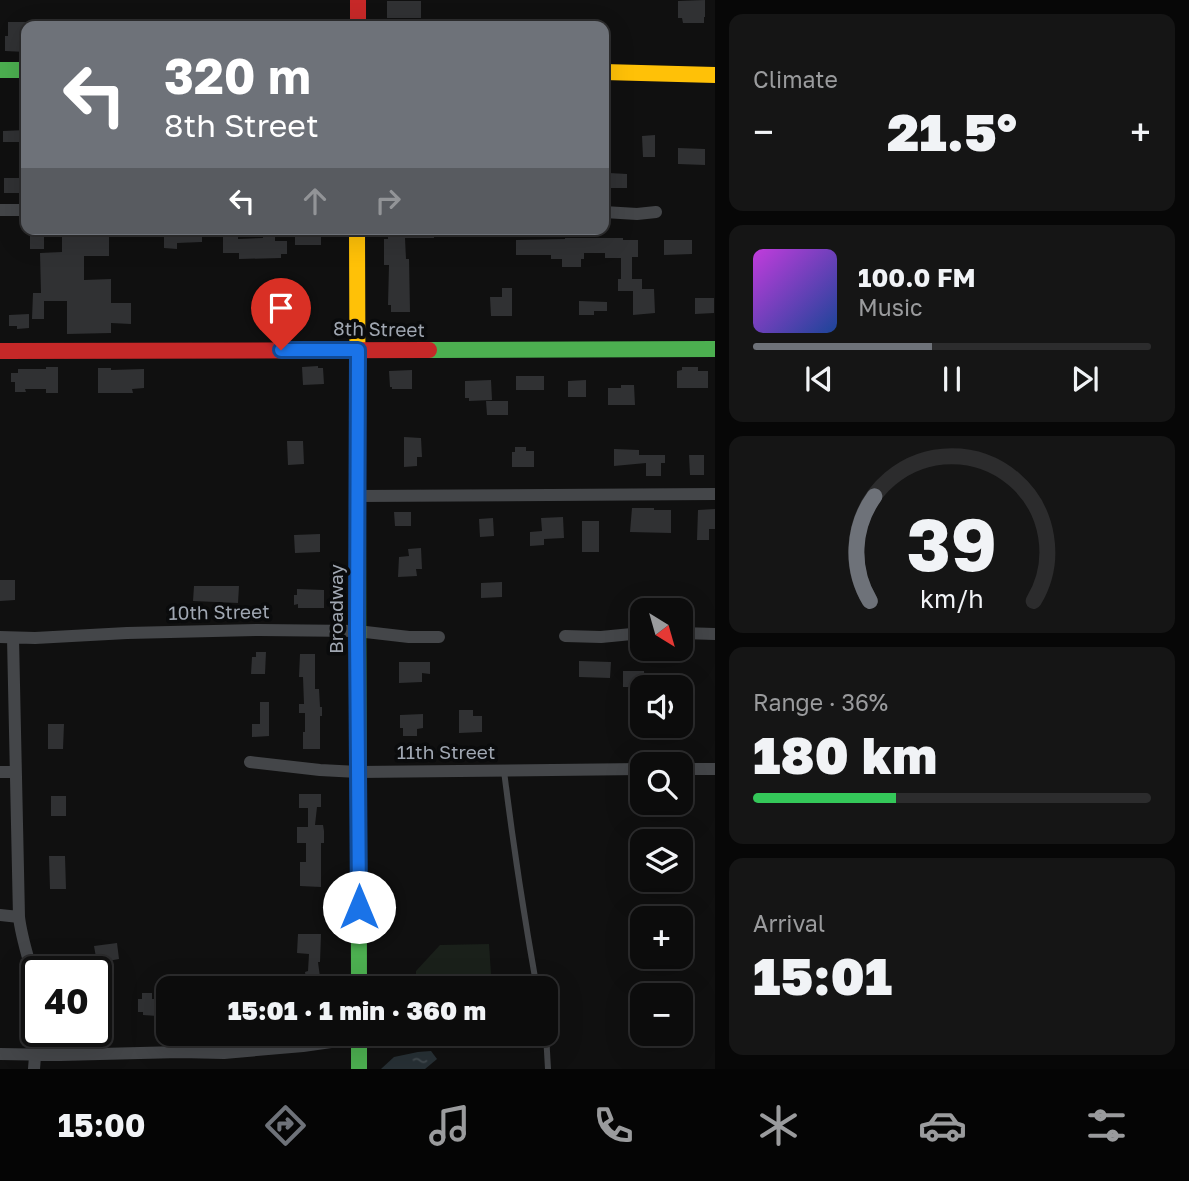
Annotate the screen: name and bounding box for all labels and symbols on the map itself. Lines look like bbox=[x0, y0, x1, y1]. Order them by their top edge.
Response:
pin bbox=[251, 278, 311, 350]
street label: 8th Street bbox=[333, 316, 425, 341]
street label: Broadway bbox=[324, 564, 347, 654]
north arrow bbox=[630, 598, 693, 662]
street label: 10th Street bbox=[168, 599, 270, 624]
street label: 11th Street bbox=[397, 740, 495, 763]
position arrow bbox=[322, 870, 396, 944]
speed limit sign: 40 bbox=[21, 956, 112, 1047]

